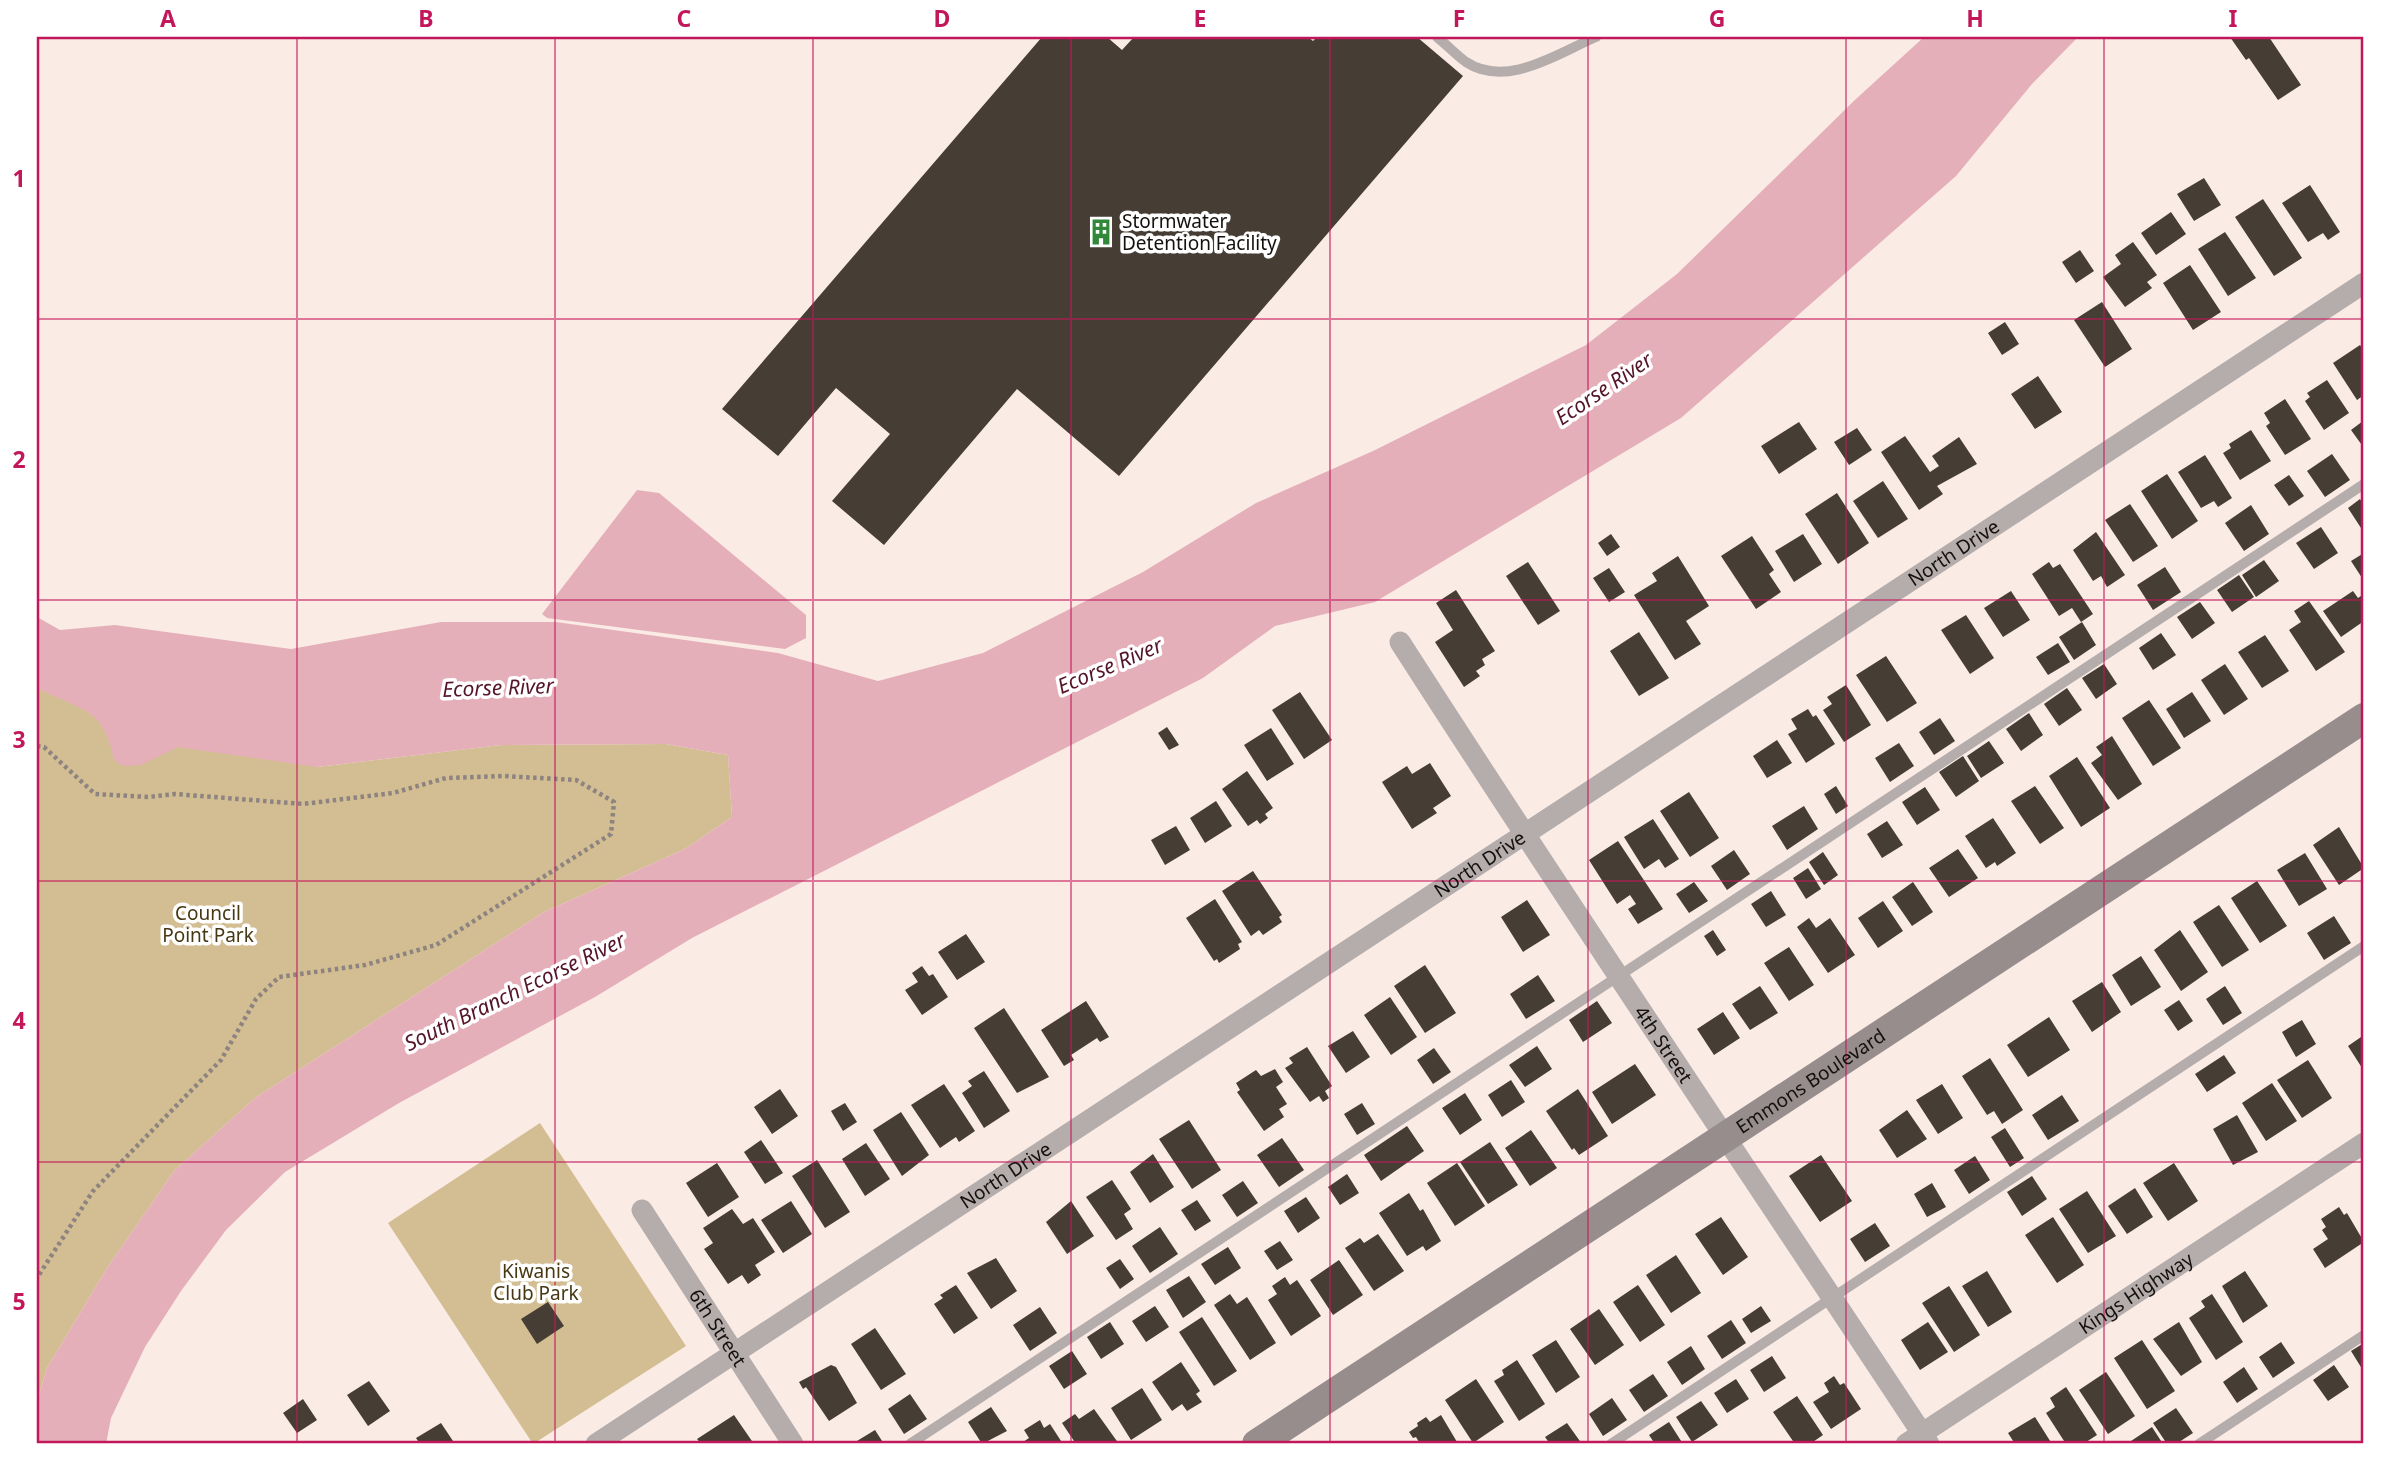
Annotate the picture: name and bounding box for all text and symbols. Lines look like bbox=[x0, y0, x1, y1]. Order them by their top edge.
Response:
text: A bbox=[160, 2, 176, 34]
text: B bbox=[418, 2, 434, 34]
text: C bbox=[677, 2, 692, 34]
text: D bbox=[934, 2, 950, 34]
text: E bbox=[1194, 2, 1206, 34]
text: F bbox=[1453, 2, 1465, 34]
text: G bbox=[1709, 2, 1725, 34]
text: H bbox=[1966, 2, 1984, 34]
text: I bbox=[2229, 2, 2238, 34]
text: 1 bbox=[12, 162, 26, 194]
place label: Stormwater Detention Facility bbox=[1122, 208, 1277, 256]
building icon: Stormwater Detention Facility bbox=[1086, 217, 1116, 247]
water label: Ecorse River bbox=[1549, 344, 1659, 431]
text: 2 bbox=[12, 443, 26, 475]
street label: North Drive bbox=[1903, 513, 2004, 592]
water label: Ecorse River bbox=[1053, 630, 1168, 700]
water label: Ecorse River bbox=[442, 671, 556, 703]
text: 3 bbox=[12, 723, 26, 755]
street label: North Drive bbox=[1429, 824, 1530, 903]
park label: Council Point Park bbox=[162, 900, 254, 948]
water label: South Branch Ecorse River bbox=[399, 925, 631, 1057]
street label: 4th Street bbox=[1629, 1001, 1699, 1088]
text: 4 bbox=[12, 1004, 26, 1036]
street label: Emmons Boulevard bbox=[1731, 1022, 1890, 1139]
street label: North Drive bbox=[955, 1136, 1056, 1215]
street label: Kings Highway bbox=[2074, 1246, 2198, 1340]
park label: Kiwanis Club Park bbox=[493, 1258, 579, 1306]
street label: 6th Street bbox=[683, 1284, 753, 1372]
text: 5 bbox=[12, 1285, 26, 1317]

